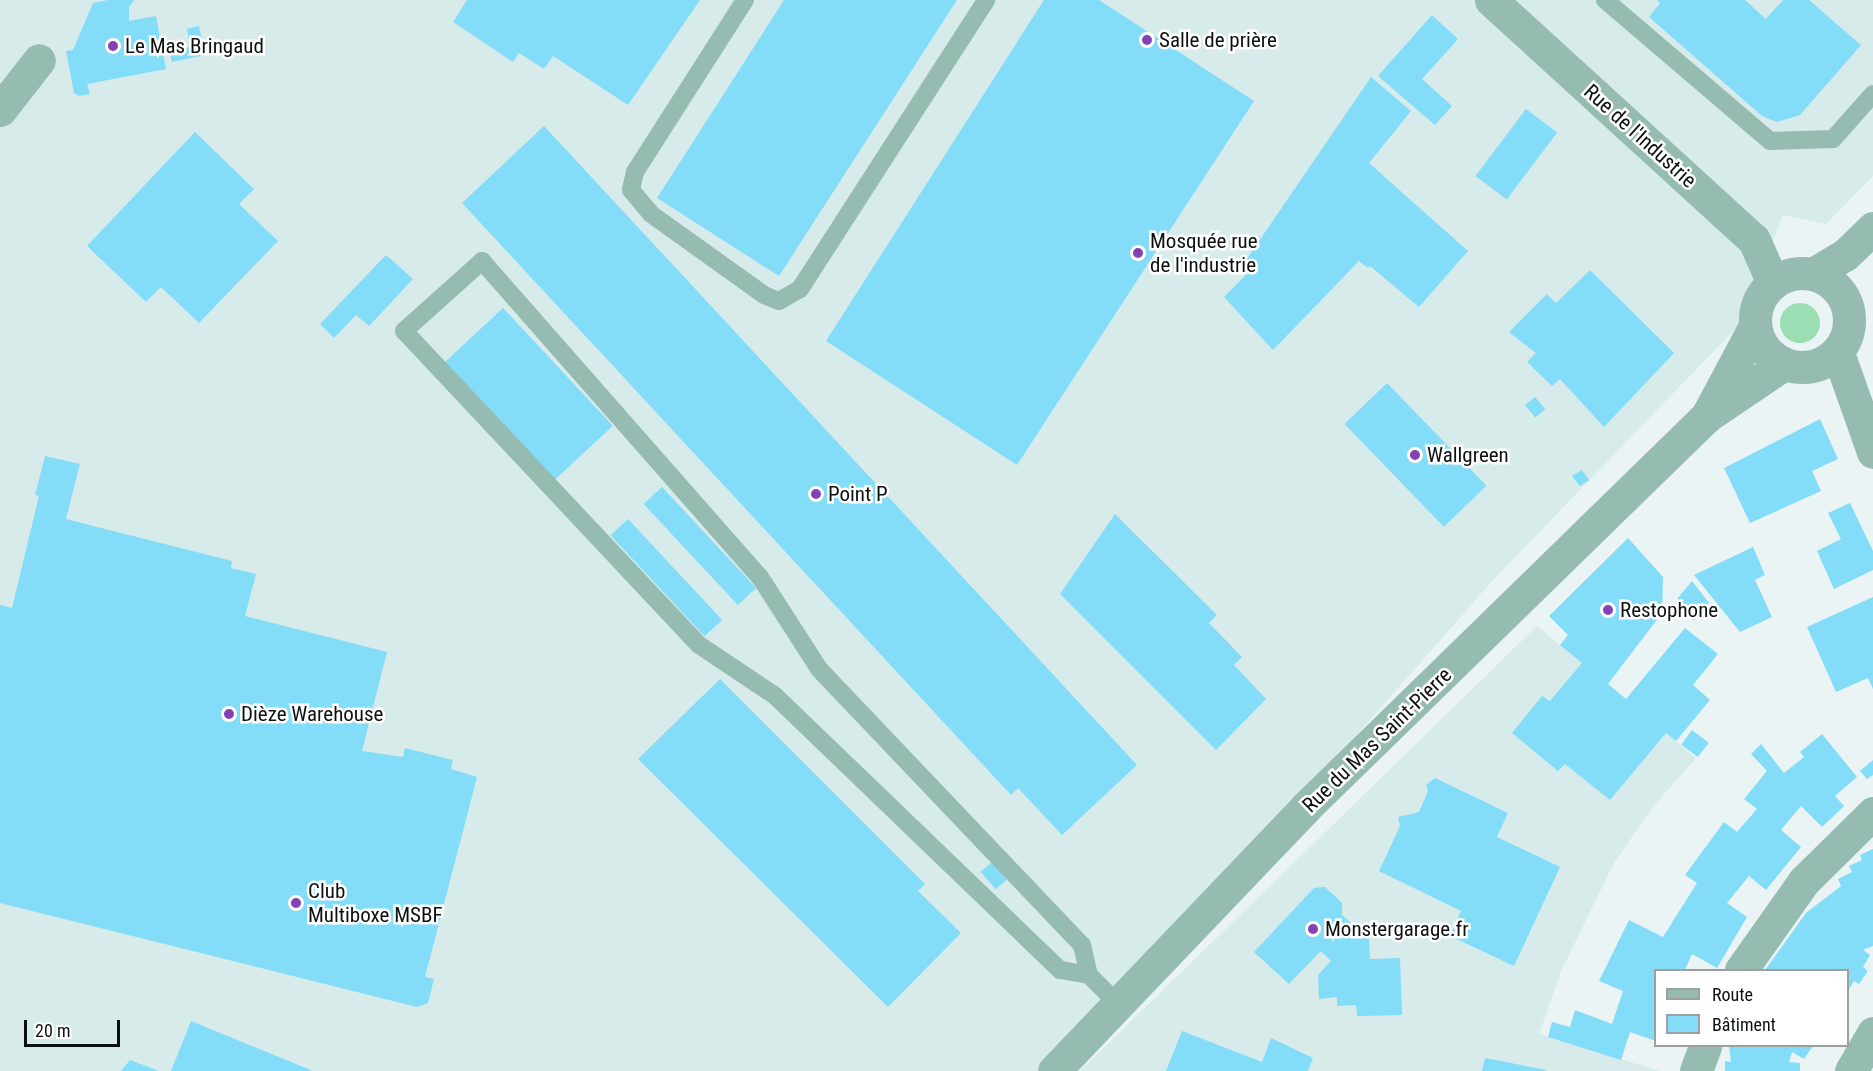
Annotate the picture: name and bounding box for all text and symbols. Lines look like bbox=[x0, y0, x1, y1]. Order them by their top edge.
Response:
place label: Salle de prière bbox=[1159, 27, 1277, 53]
place label: Le Mas Bringaud bbox=[125, 33, 264, 59]
marker: Salle de prière bbox=[1140, 33, 1154, 47]
marker: Le Mas Bringaud bbox=[106, 39, 120, 53]
street label: Rue de l'Industrie bbox=[1579, 79, 1701, 193]
place label: Mosquée rue de l'industrie bbox=[1150, 228, 1258, 278]
marker: Mosquée rue de l'industrie bbox=[1131, 246, 1145, 260]
place label: Wallgreen bbox=[1427, 442, 1509, 468]
marker: Wallgreen bbox=[1408, 448, 1422, 462]
place label: Point P bbox=[828, 481, 888, 507]
marker: Point P bbox=[809, 487, 823, 501]
place label: Restophone bbox=[1620, 597, 1718, 623]
marker: Restophone bbox=[1601, 603, 1615, 617]
street label: Rue du Mas Saint-Pierre bbox=[1297, 662, 1457, 818]
place label: Dièze Warehouse bbox=[241, 701, 383, 727]
marker: Dièze Warehouse bbox=[222, 707, 236, 721]
place label: Club Multiboxe MSBF bbox=[308, 878, 443, 928]
marker: Club Multiboxe MSBF bbox=[289, 896, 303, 910]
place label: Monstergarage.fr bbox=[1325, 916, 1469, 942]
marker: Monstergarage.fr bbox=[1306, 922, 1320, 936]
legend bbox=[1654, 969, 1849, 1047]
text: Route bbox=[1712, 984, 1753, 1005]
scale bar bbox=[27, 1008, 123, 1046]
text: Bâtiment bbox=[1712, 1014, 1776, 1035]
text: 20 m bbox=[35, 1020, 70, 1041]

